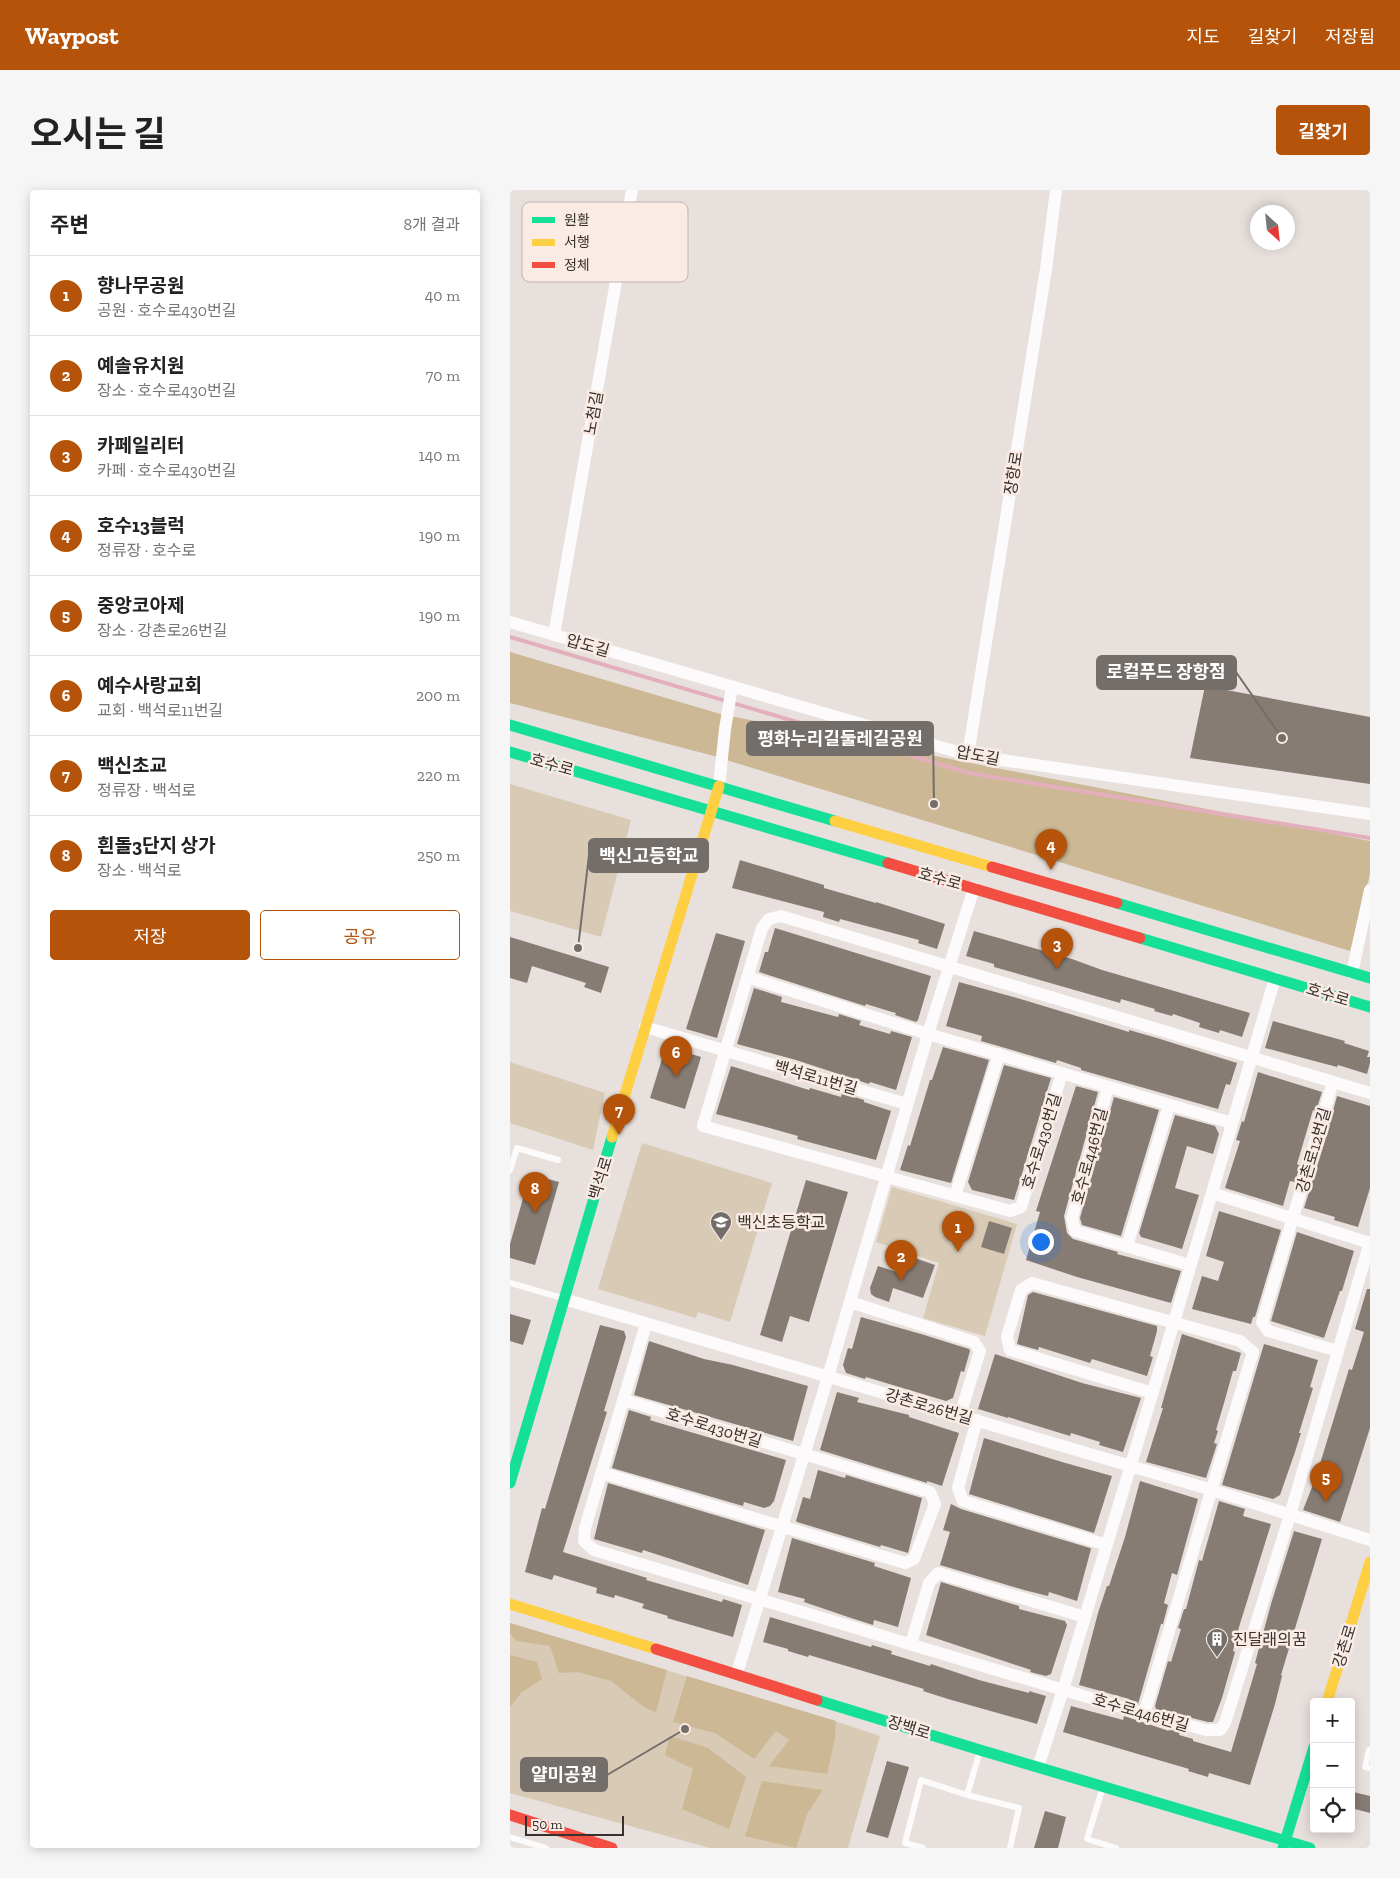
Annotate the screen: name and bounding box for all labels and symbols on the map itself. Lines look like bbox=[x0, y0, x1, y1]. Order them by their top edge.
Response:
legend bbox=[522, 202, 688, 282]
north arrow bbox=[1250, 205, 1295, 250]
text: 원활 bbox=[564, 212, 590, 229]
text: 서행 bbox=[564, 234, 590, 251]
text: 정체 bbox=[564, 257, 590, 274]
street label: 노첨길 bbox=[580, 390, 607, 436]
street label: 장항로 bbox=[1001, 450, 1026, 496]
street label: 압도길 bbox=[564, 630, 612, 661]
callout: 로컬푸드 장항점 bbox=[1097, 656, 1236, 689]
text: 로컬푸드 장항점 bbox=[1106, 661, 1226, 683]
callout: 평화누리길둘레길공원 bbox=[747, 722, 933, 755]
text: 평화누리길둘레길공원 bbox=[757, 728, 923, 750]
street label: 압도길 bbox=[954, 742, 1001, 769]
street label: 호수로 bbox=[528, 749, 576, 780]
pin: 4 bbox=[1035, 829, 1067, 870]
callout: 백신고등학교 bbox=[589, 839, 708, 872]
text: 백신고등학교 bbox=[599, 845, 699, 867]
street label: 호수로 bbox=[916, 863, 964, 894]
pin: 3 bbox=[1041, 928, 1073, 969]
street label: 호수로 bbox=[1304, 979, 1352, 1010]
pin: 6 bbox=[660, 1036, 692, 1077]
street label: 백석로11번길 bbox=[772, 1057, 860, 1098]
street label: 호수로430번길 bbox=[1018, 1091, 1065, 1191]
pin: 7 bbox=[603, 1094, 635, 1135]
street label: 강촌로12번길 bbox=[1292, 1105, 1335, 1195]
street label: 호수로446번길 bbox=[1067, 1106, 1112, 1207]
street label: 백석로 bbox=[585, 1154, 616, 1202]
pin: 8 bbox=[519, 1172, 551, 1213]
school or university icon: 백신초등학교 bbox=[709, 1210, 733, 1241]
pin: 1 bbox=[942, 1211, 974, 1252]
place label: 백신초등학교 bbox=[737, 1213, 825, 1232]
your location bbox=[1028, 1229, 1054, 1255]
pin: 2 bbox=[885, 1240, 917, 1281]
street label: 강촌로26번길 bbox=[883, 1385, 975, 1428]
street label: 호수로430번길 bbox=[664, 1404, 764, 1451]
pin: 5 bbox=[1310, 1461, 1342, 1502]
street label: 강촌로 bbox=[1329, 1622, 1360, 1670]
building icon: 진달래의꿈 bbox=[1205, 1627, 1229, 1658]
place label: 진달래의꿈 bbox=[1233, 1630, 1307, 1649]
street label: 호수로446번길 bbox=[1090, 1690, 1191, 1735]
street label: 장백로 bbox=[885, 1712, 933, 1743]
callout: 얄미공원 bbox=[521, 1758, 607, 1791]
text: 얄미공원 bbox=[531, 1764, 597, 1786]
scale bar bbox=[525, 1813, 624, 1836]

